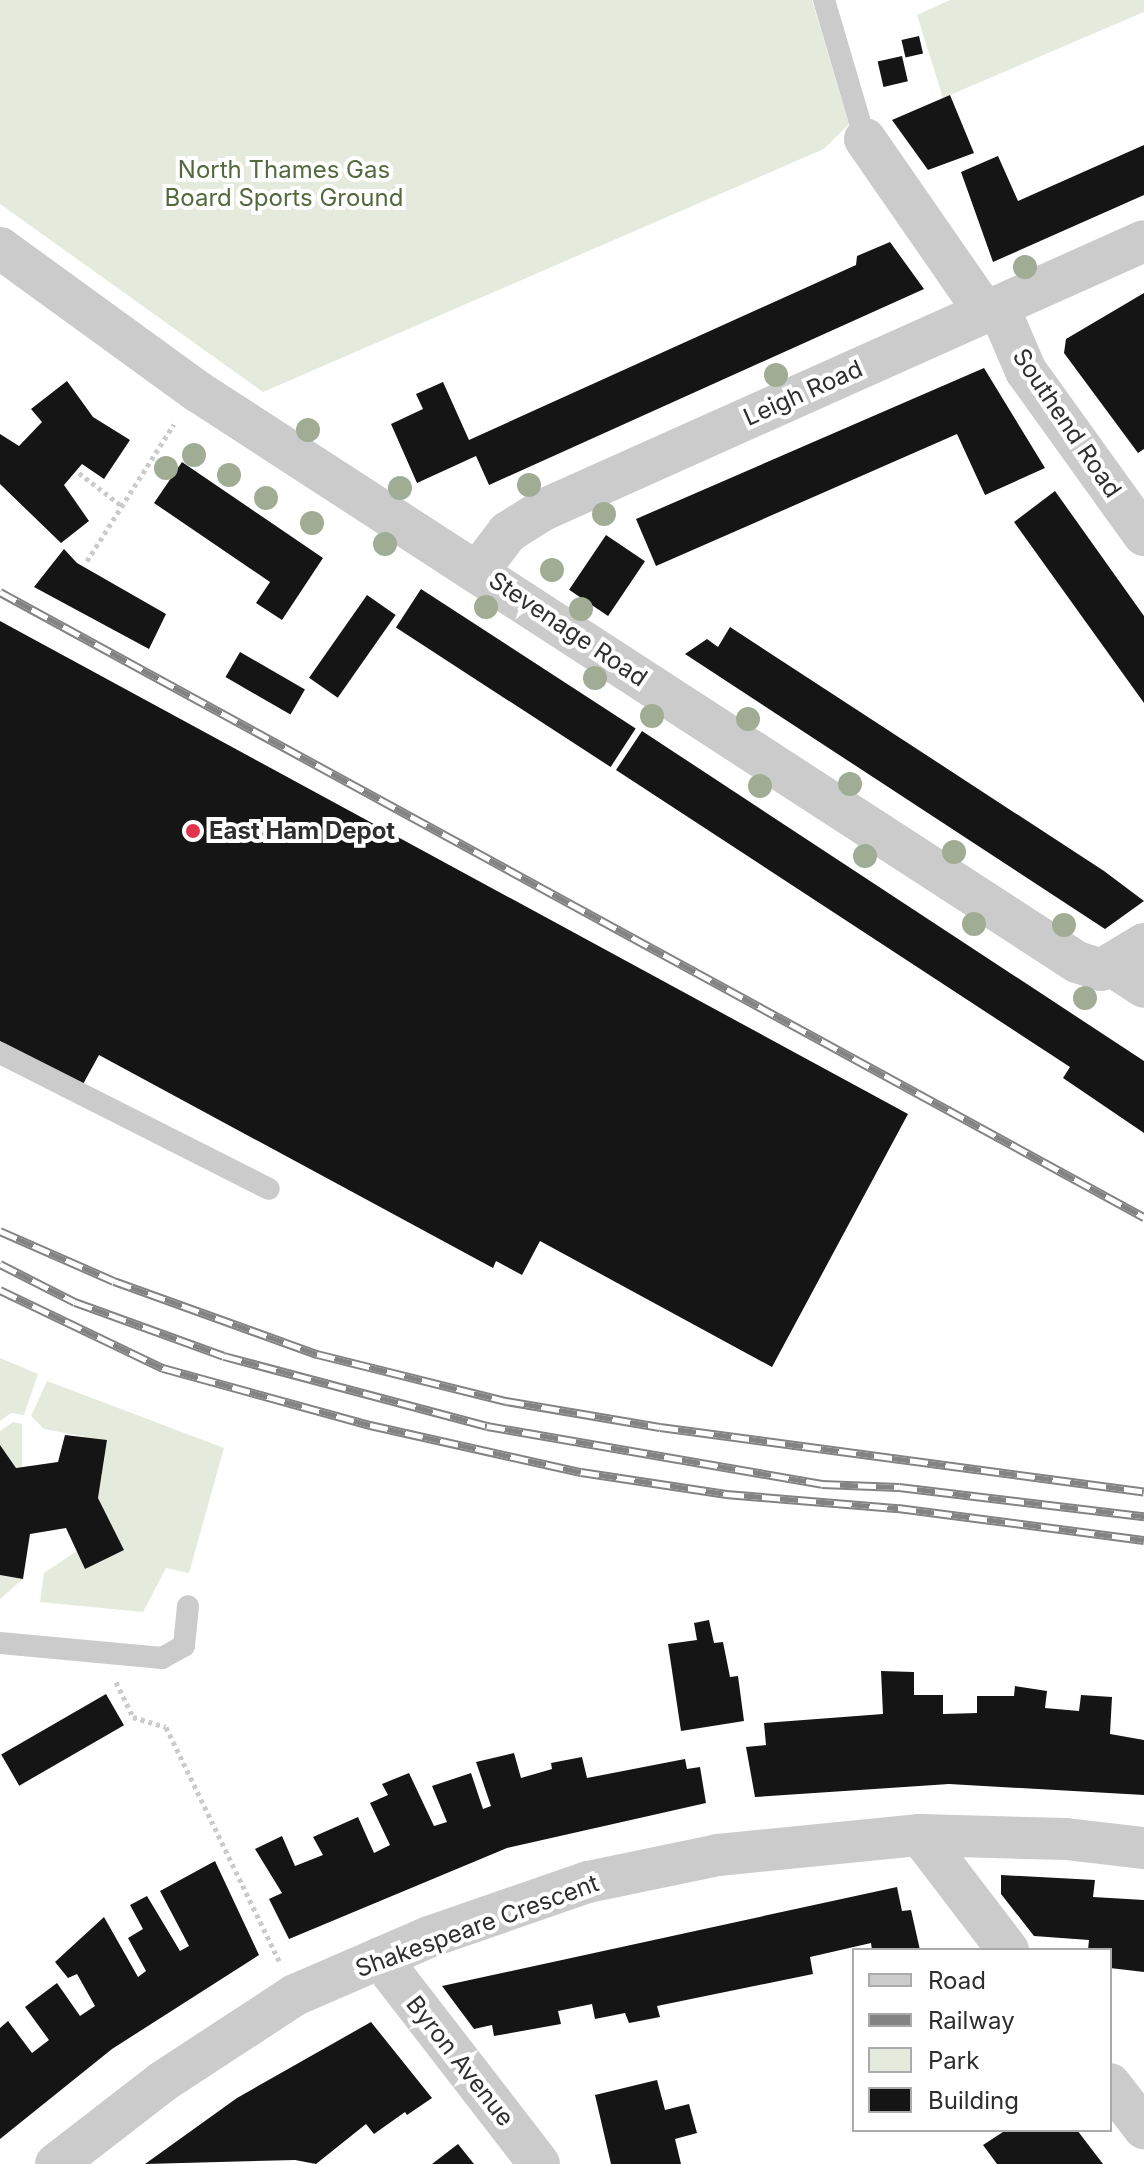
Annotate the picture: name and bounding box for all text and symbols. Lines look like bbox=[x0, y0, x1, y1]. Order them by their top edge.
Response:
park label: North Thames Gas Board Sports Ground bbox=[165, 156, 403, 212]
street label: Southend Road bbox=[1007, 343, 1127, 503]
street label: Leigh Road bbox=[739, 354, 867, 432]
street label: Stevenage Road bbox=[483, 565, 653, 693]
place label: East Ham Depot bbox=[209, 817, 395, 845]
marker: East Ham Depot bbox=[184, 822, 202, 840]
street label: Shakespeare Crescent bbox=[351, 1869, 603, 1983]
legend bbox=[852, 1948, 1112, 2132]
text: Road bbox=[928, 1966, 986, 1995]
street label: Byron Avenue bbox=[400, 1990, 520, 2132]
text: Railway bbox=[928, 2006, 1015, 2035]
text: Park bbox=[928, 2046, 979, 2075]
text: Building bbox=[928, 2086, 1019, 2115]

